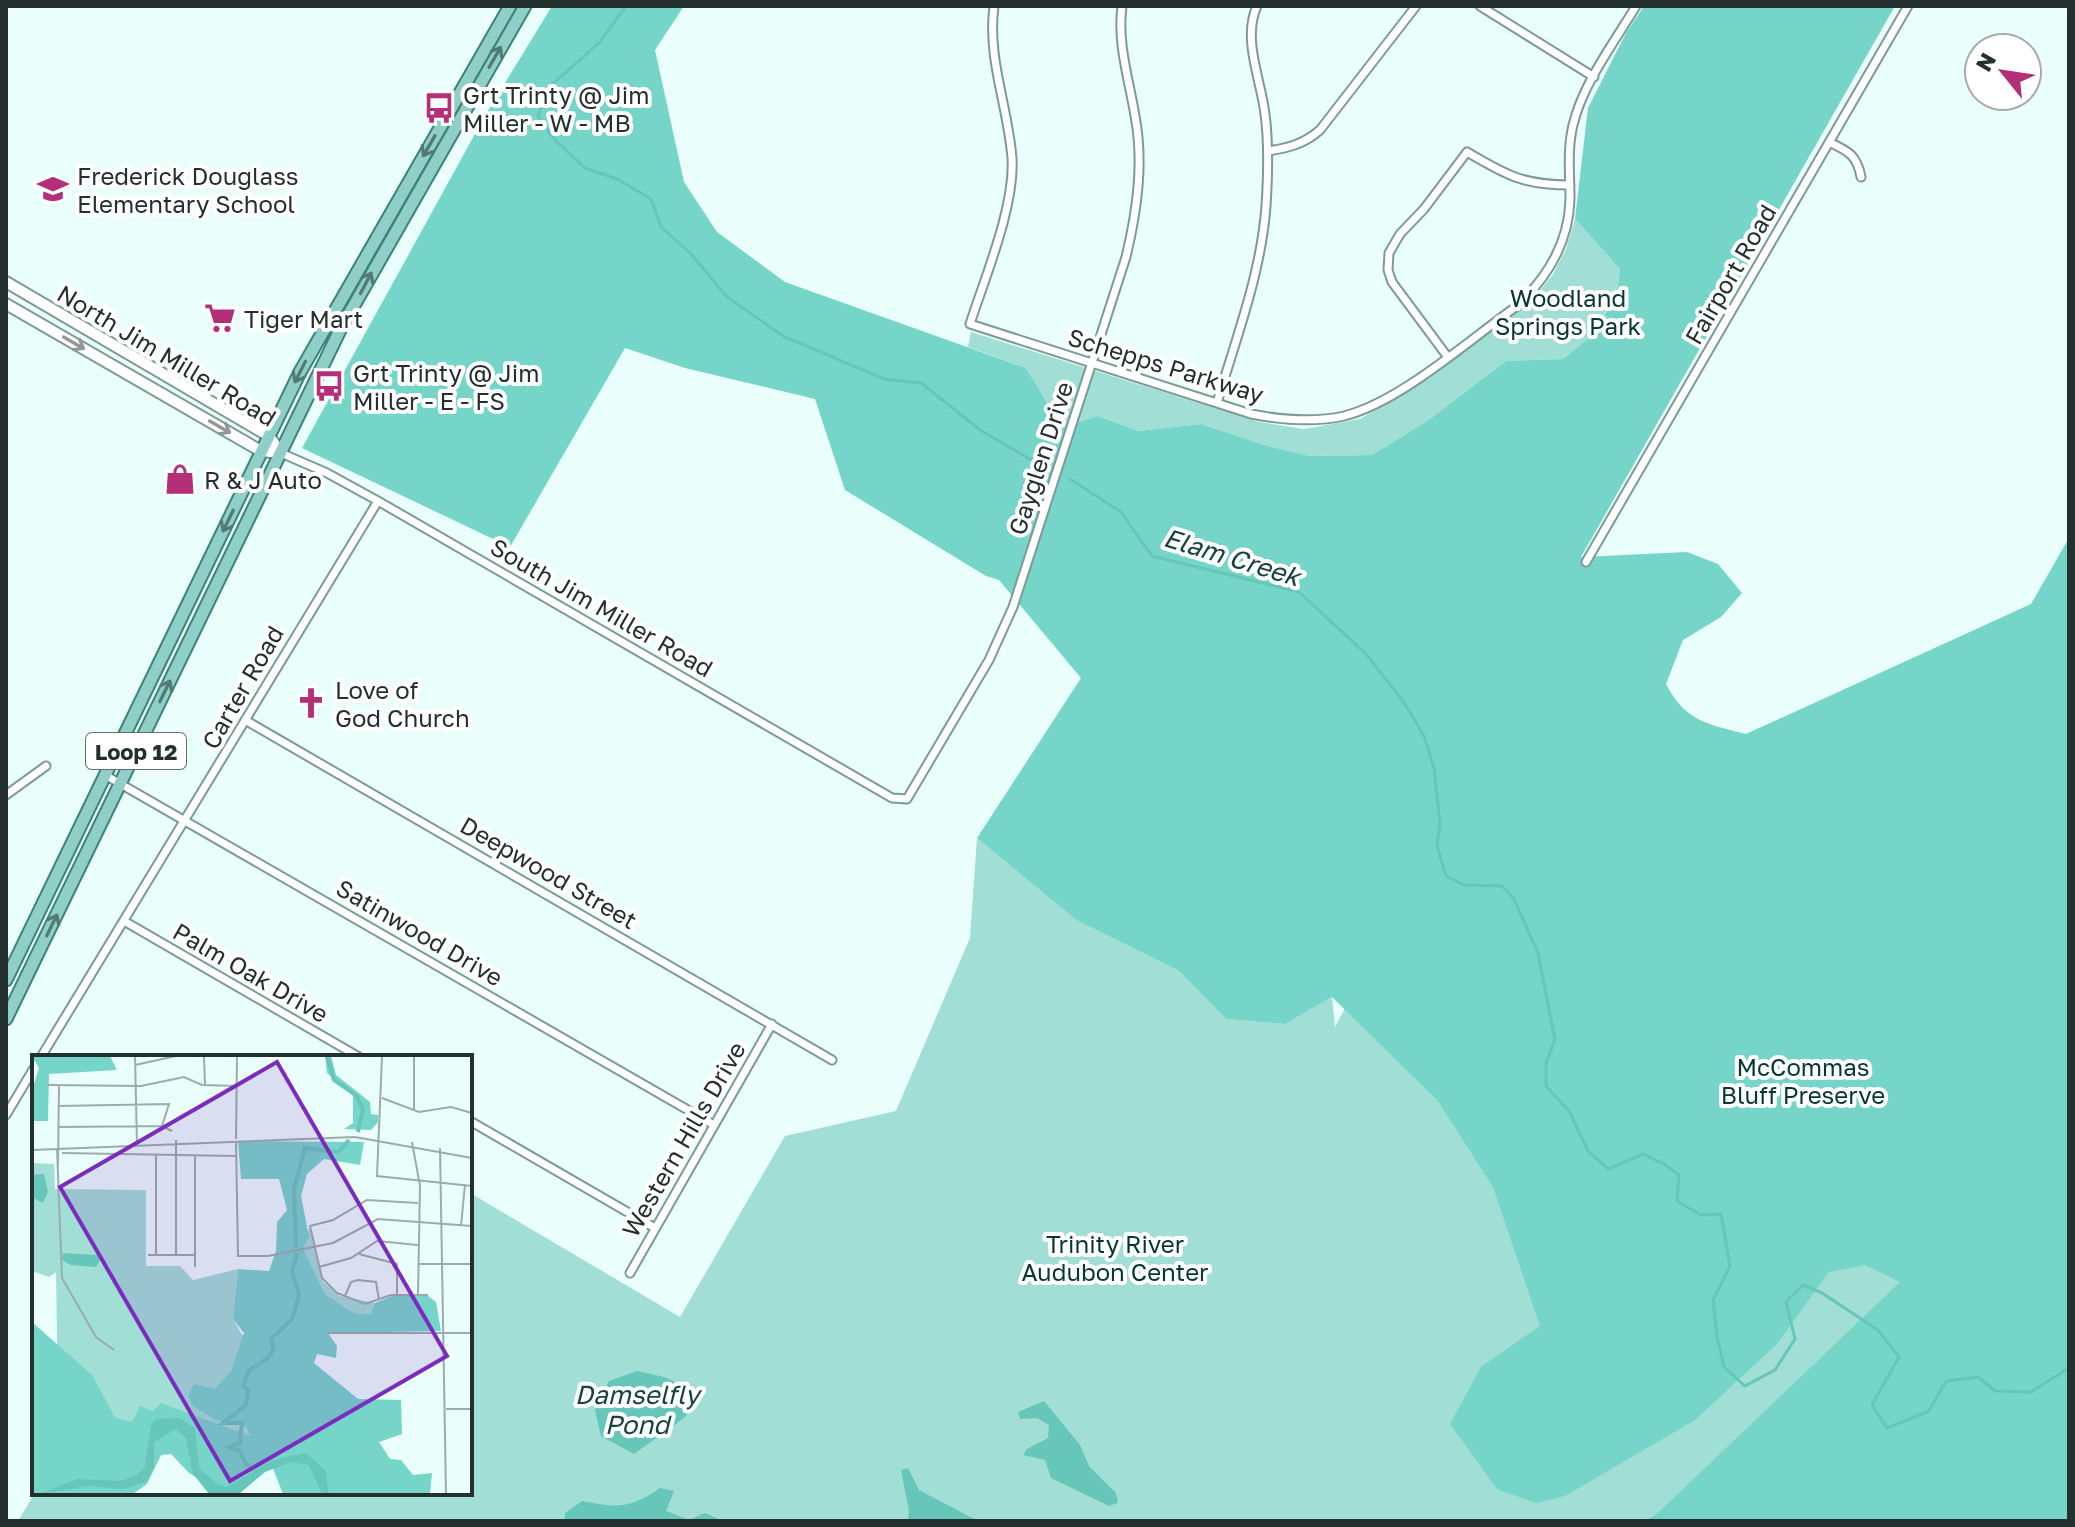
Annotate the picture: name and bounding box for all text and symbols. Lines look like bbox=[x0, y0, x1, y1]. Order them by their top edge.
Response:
north arrow bbox=[1963, 32, 2043, 112]
one-way arrow bbox=[488, 46, 503, 70]
text: N bbox=[1969, 48, 2001, 76]
place label: Grt Trinty @ Jim Miller - W - MB bbox=[463, 80, 649, 137]
bus stop icon: Grt Trinty @ Jim Miller - W - MB bbox=[422, 91, 456, 125]
one-way arrow bbox=[421, 134, 437, 157]
place label: Frederick Douglass Elementary School bbox=[77, 161, 299, 218]
school or university icon: Frederick Douglass Elementary School bbox=[36, 172, 70, 206]
street label: Fairport Road bbox=[1678, 199, 1782, 349]
one-way arrow bbox=[358, 271, 374, 295]
street label: North Jim Miller Road bbox=[52, 278, 282, 432]
park label: Woodland Springs Park bbox=[1495, 283, 1641, 340]
supermarket icon: Tiger Mart bbox=[203, 301, 237, 335]
place label: Tiger Mart bbox=[244, 304, 363, 333]
street label: Schepps Parkway bbox=[1065, 321, 1267, 409]
one-way arrow bbox=[62, 335, 85, 351]
place label: Grt Trinty @ Jim Miller - E - FS bbox=[353, 358, 539, 415]
one-way arrow bbox=[292, 360, 308, 383]
bus stop icon: Grt Trinty @ Jim Miller - E - FS bbox=[312, 369, 346, 403]
street label: Gayglen Drive bbox=[1002, 378, 1078, 538]
one-way arrow bbox=[208, 420, 232, 435]
shop icon: R & J Auto bbox=[163, 462, 197, 496]
place label: R & J Auto bbox=[204, 465, 322, 494]
one-way arrow bbox=[220, 509, 235, 533]
water label: Elam Creek bbox=[1160, 522, 1306, 593]
street label: South Jim Miller Road bbox=[486, 531, 718, 683]
street label: Carter Road bbox=[195, 620, 289, 754]
place label: Love of God Church bbox=[335, 675, 470, 732]
one-way arrow bbox=[158, 679, 173, 703]
church icon: Love of God Church bbox=[294, 686, 328, 720]
road number: Loop 12 bbox=[86, 733, 186, 769]
street label: Deepwood Street bbox=[456, 810, 642, 934]
street label: Satinwood Drive bbox=[332, 873, 508, 991]
one-way arrow bbox=[45, 913, 60, 937]
street label: Palm Oak Drive bbox=[168, 916, 334, 1028]
street label: Western Hills Drive bbox=[615, 1036, 751, 1242]
park label: McCommas Bluff Preserve bbox=[1721, 1052, 1885, 1109]
inset map bbox=[32, 1055, 472, 1495]
park label: Trinity River Audubon Center bbox=[1022, 1229, 1208, 1286]
water label: Damselfly Pond bbox=[575, 1379, 703, 1440]

